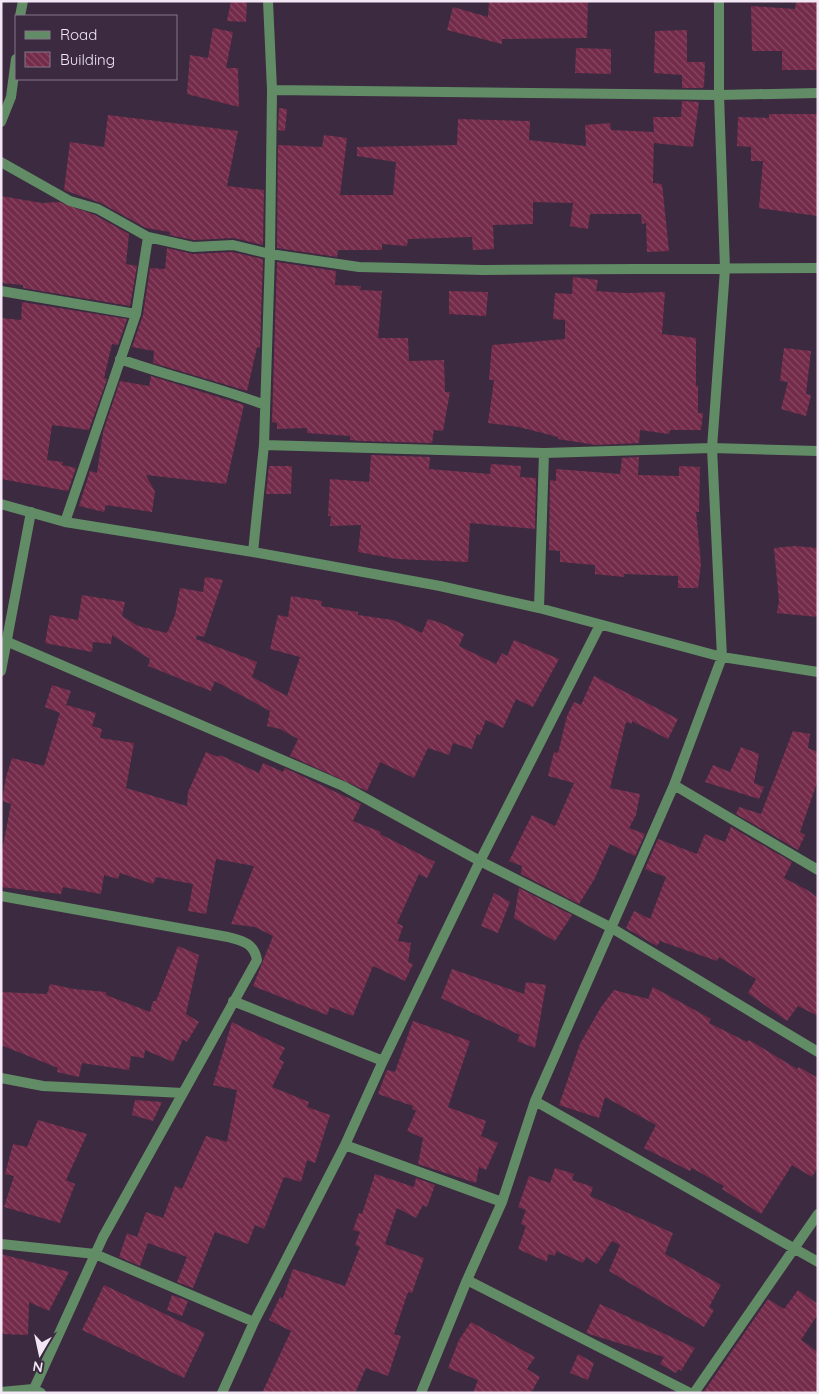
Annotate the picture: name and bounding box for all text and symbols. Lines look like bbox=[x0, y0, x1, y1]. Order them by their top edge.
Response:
legend bbox=[15, 15, 178, 80]
text: Road bbox=[60, 25, 97, 44]
text: Building bbox=[60, 50, 115, 69]
north arrow bbox=[15, 1329, 65, 1379]
text: N bbox=[31, 1357, 44, 1377]

